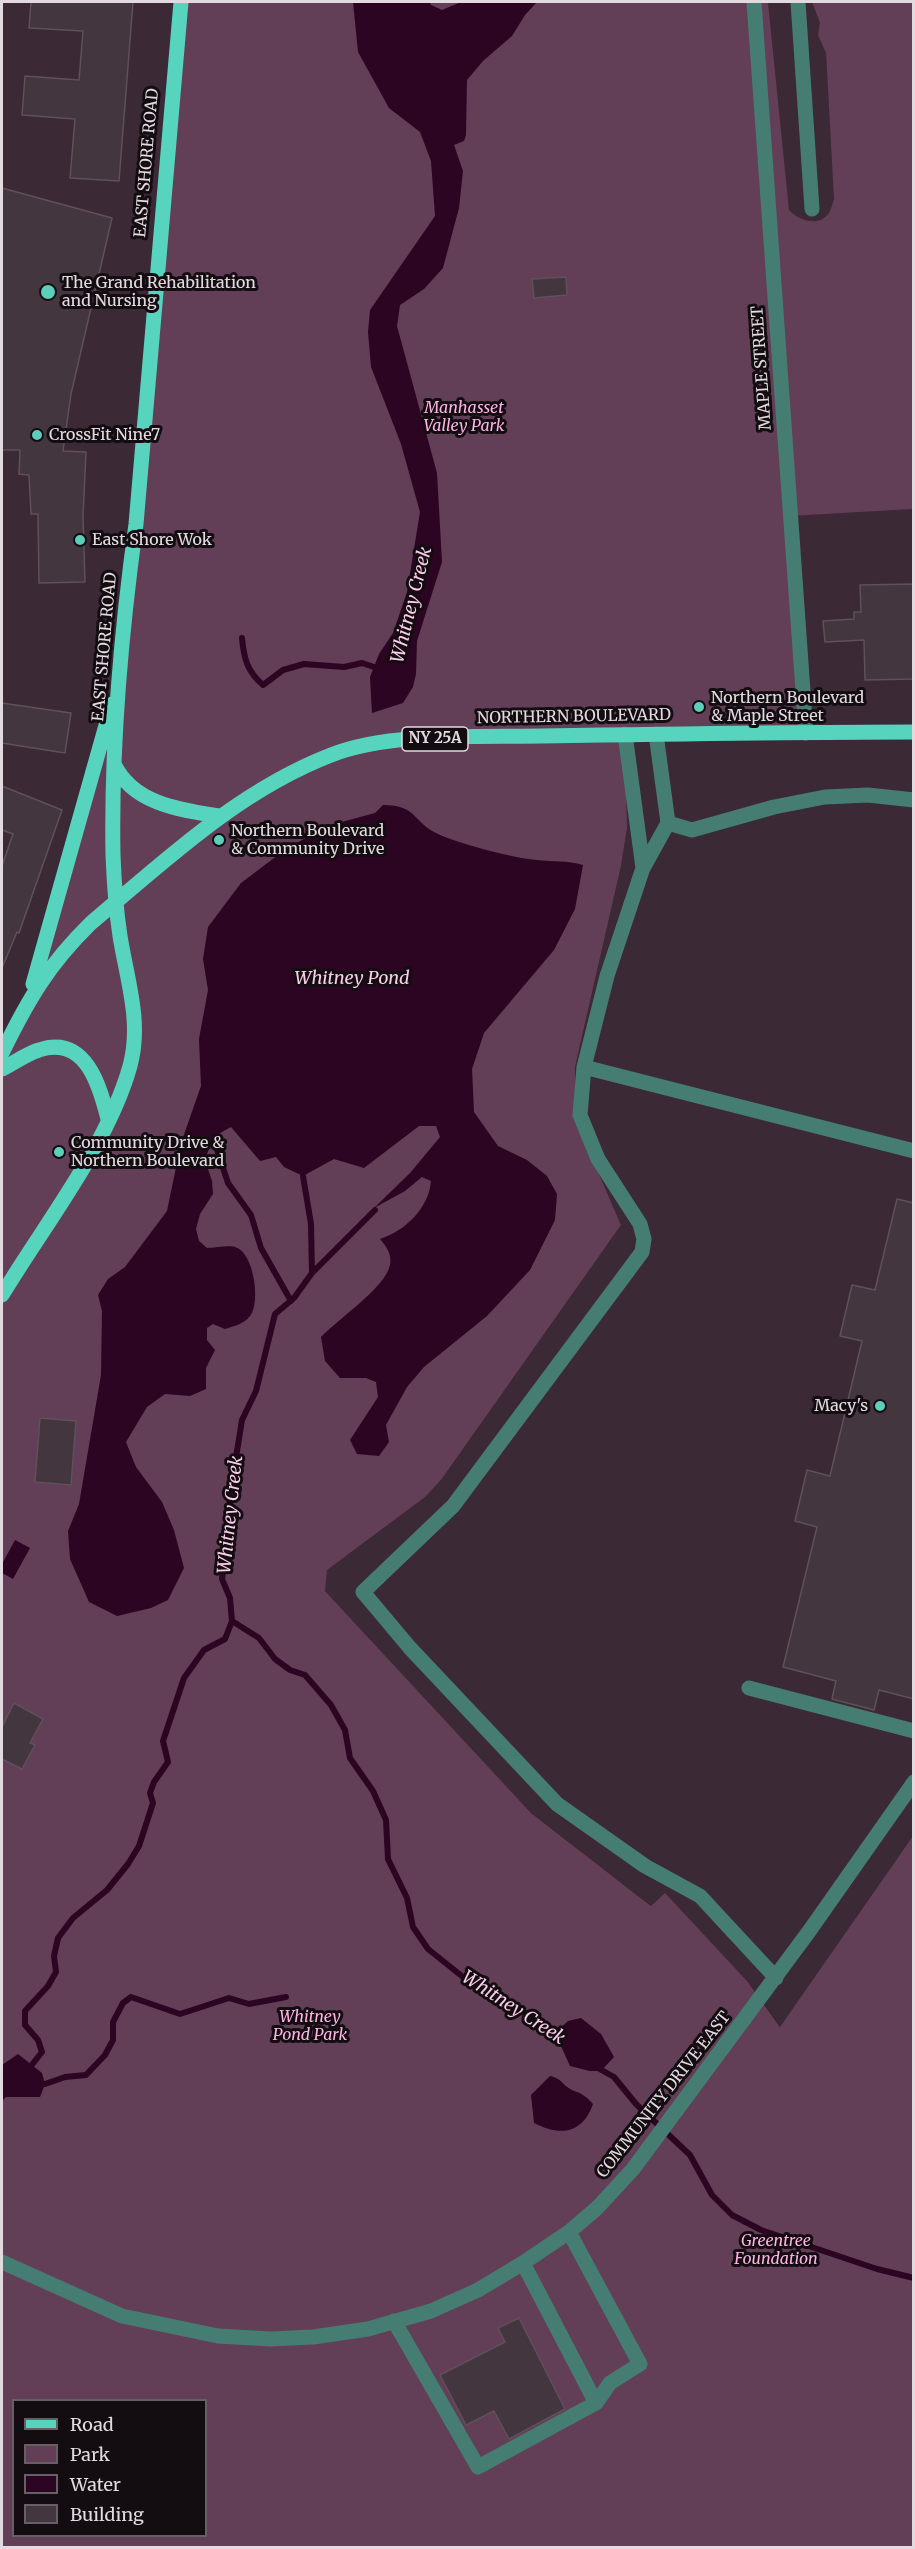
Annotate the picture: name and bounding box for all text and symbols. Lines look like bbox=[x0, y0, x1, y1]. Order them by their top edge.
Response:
street label: EAST SHORE ROAD bbox=[131, 88, 163, 238]
place label: The Grand Rehabilitation and Nursing bbox=[62, 273, 256, 311]
marker: The Grand Rehabilitation and Nursing bbox=[39, 283, 57, 301]
street label: MAPLE STREET bbox=[748, 305, 776, 431]
park label: Manhasset Valley Park bbox=[424, 398, 504, 436]
place label: CrossFit Nine7 bbox=[49, 425, 160, 445]
marker: CrossFit Nine7 bbox=[30, 428, 44, 442]
place label: East Shore Wok bbox=[92, 530, 212, 550]
marker: East Shore Wok bbox=[73, 533, 87, 547]
water label: Whitney Creek bbox=[387, 545, 437, 665]
street label: EAST SHORE ROAD bbox=[89, 572, 121, 722]
place label: Northern Boulevard & Maple Street bbox=[711, 688, 864, 726]
marker: Northern Boulevard & Maple Street bbox=[692, 700, 706, 714]
street label: NORTHERN BOULEVARD bbox=[477, 706, 671, 728]
road number: NY 25A bbox=[402, 727, 468, 751]
place label: Northern Boulevard & Community Drive bbox=[231, 821, 384, 859]
marker: Northern Boulevard & Community Drive bbox=[212, 833, 226, 847]
water label: Whitney Pond bbox=[294, 968, 410, 990]
place label: Community Drive & Northern Boulevard bbox=[71, 1133, 224, 1171]
marker: Community Drive & Northern Boulevard bbox=[52, 1145, 66, 1159]
place label: Macy's bbox=[814, 1396, 868, 1416]
marker: Macy's bbox=[873, 1399, 887, 1413]
water label: Whitney Creek bbox=[214, 1455, 248, 1575]
water label: Whitney Creek bbox=[457, 1967, 569, 2049]
park label: Whitney Pond Park bbox=[273, 2007, 347, 2045]
street label: COMMUNITY DRIVE EAST bbox=[593, 2008, 735, 2182]
park label: Greentree Foundation bbox=[734, 2231, 818, 2269]
legend bbox=[12, 2399, 207, 2537]
text: Road bbox=[70, 2413, 114, 2436]
text: Park bbox=[70, 2443, 110, 2466]
text: Water bbox=[70, 2473, 121, 2496]
text: Building bbox=[70, 2503, 144, 2526]

